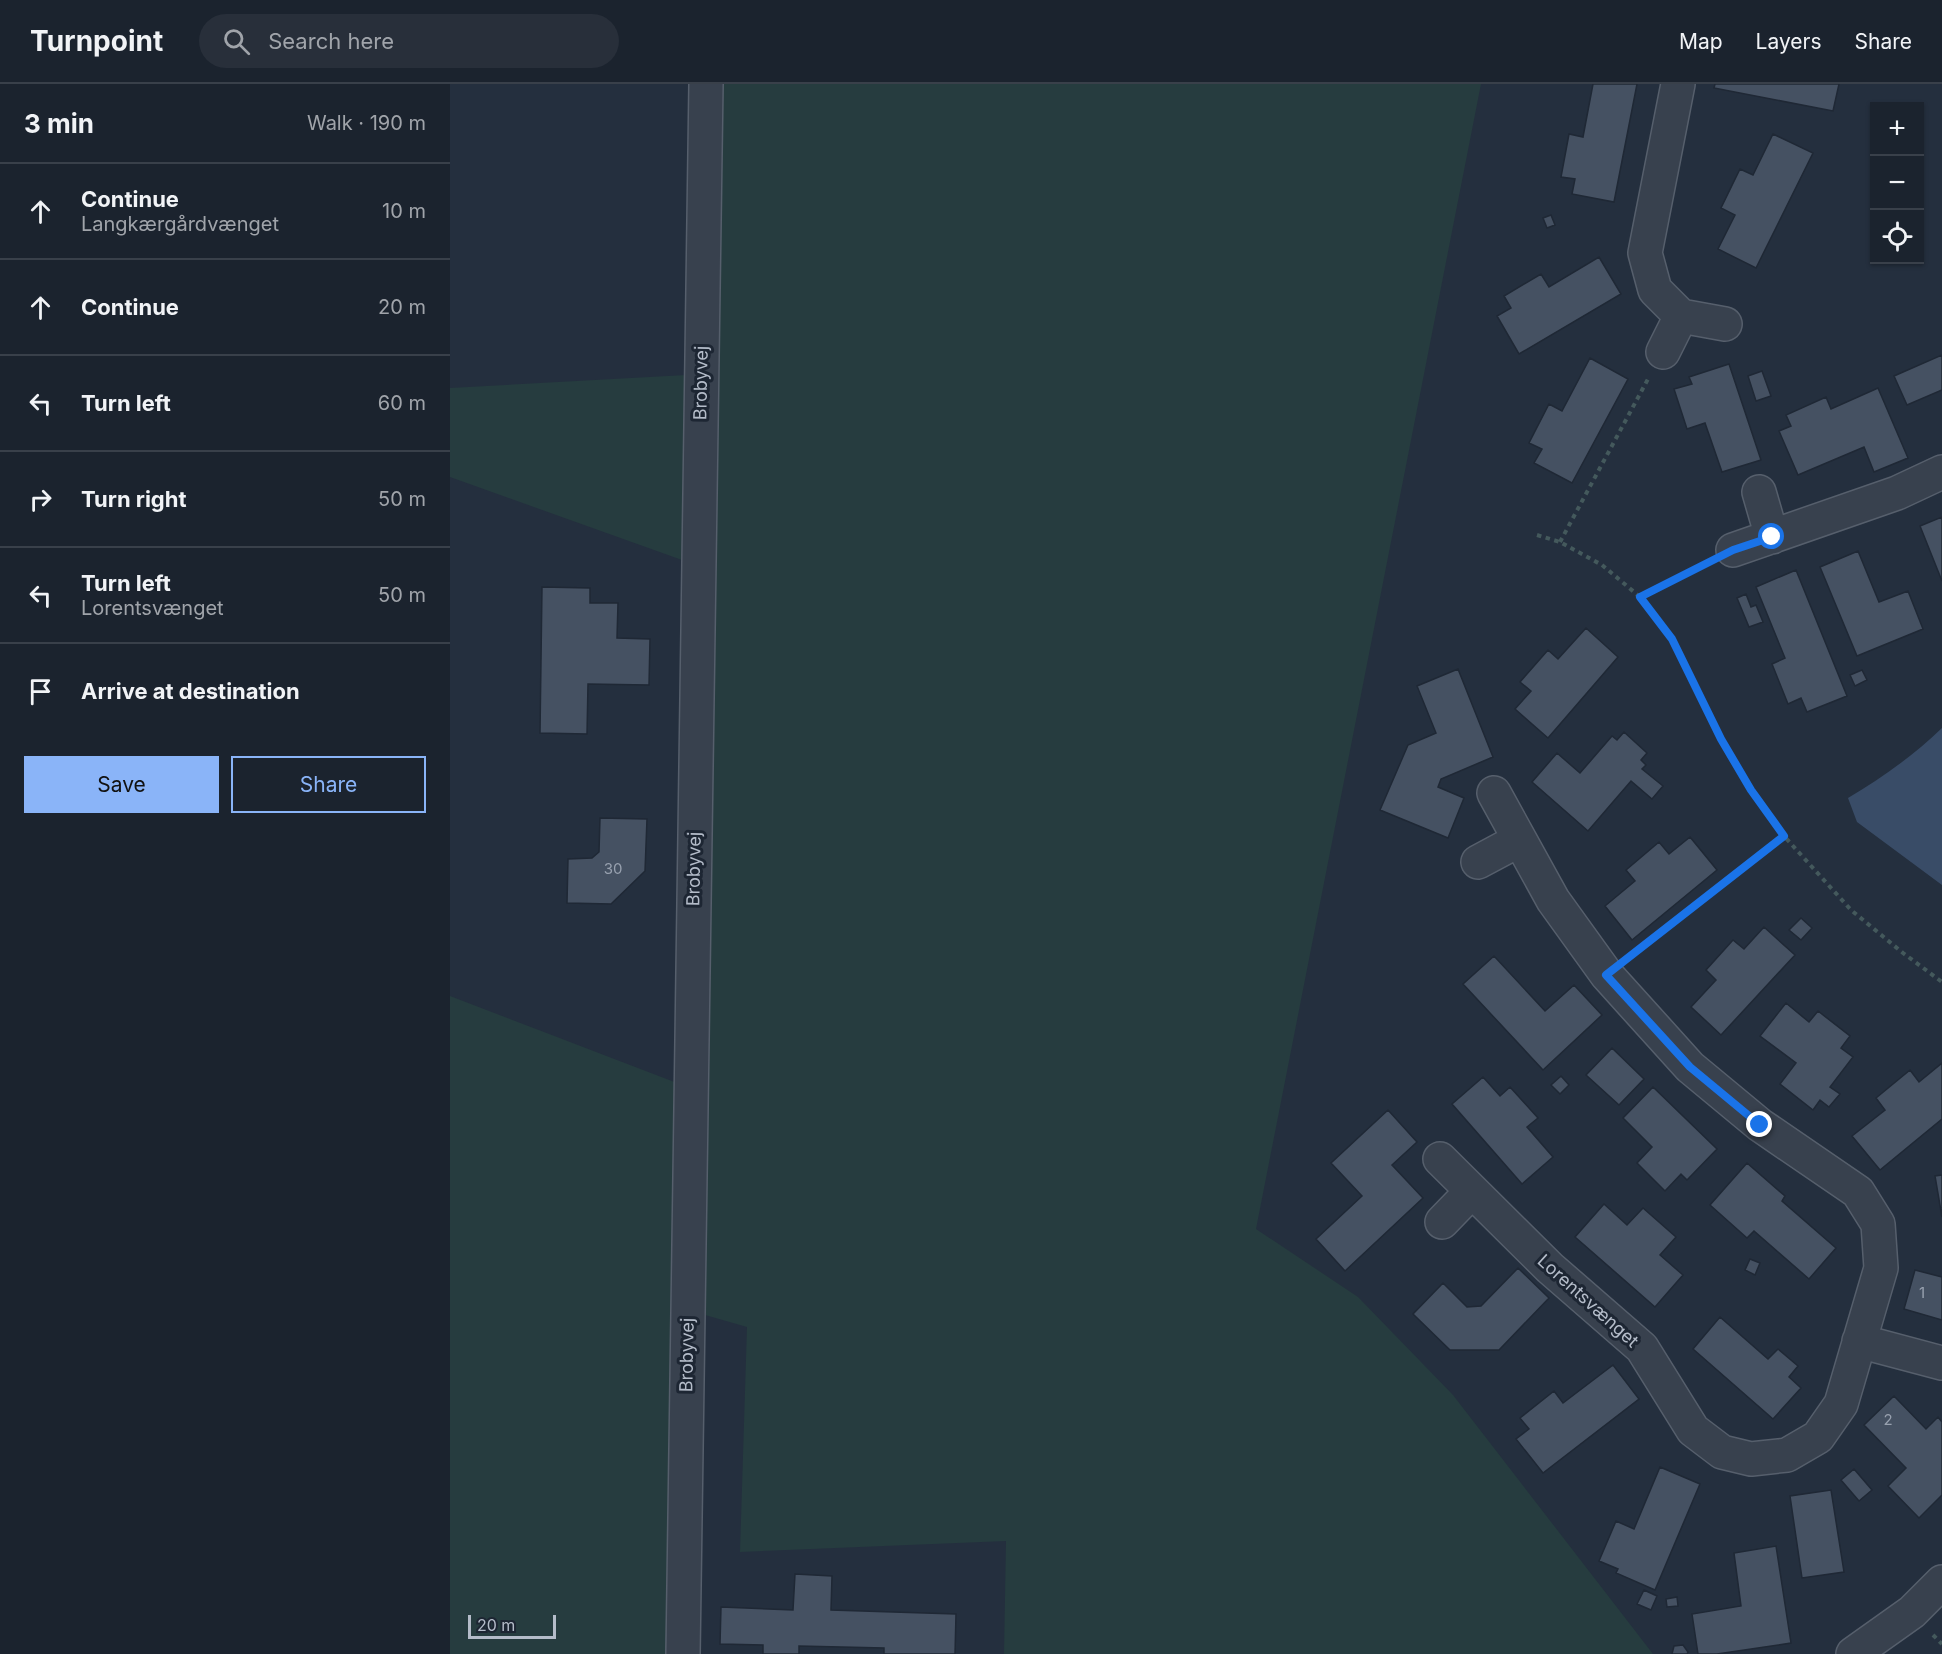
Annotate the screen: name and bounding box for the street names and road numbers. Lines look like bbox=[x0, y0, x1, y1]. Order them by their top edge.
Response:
street label: Brobyvej bbox=[689, 346, 712, 420]
street label: Brobyvej bbox=[682, 832, 705, 906]
street label: Lorentsvænget bbox=[1534, 1250, 1643, 1351]
street label: Brobyvej bbox=[675, 1318, 698, 1392]

